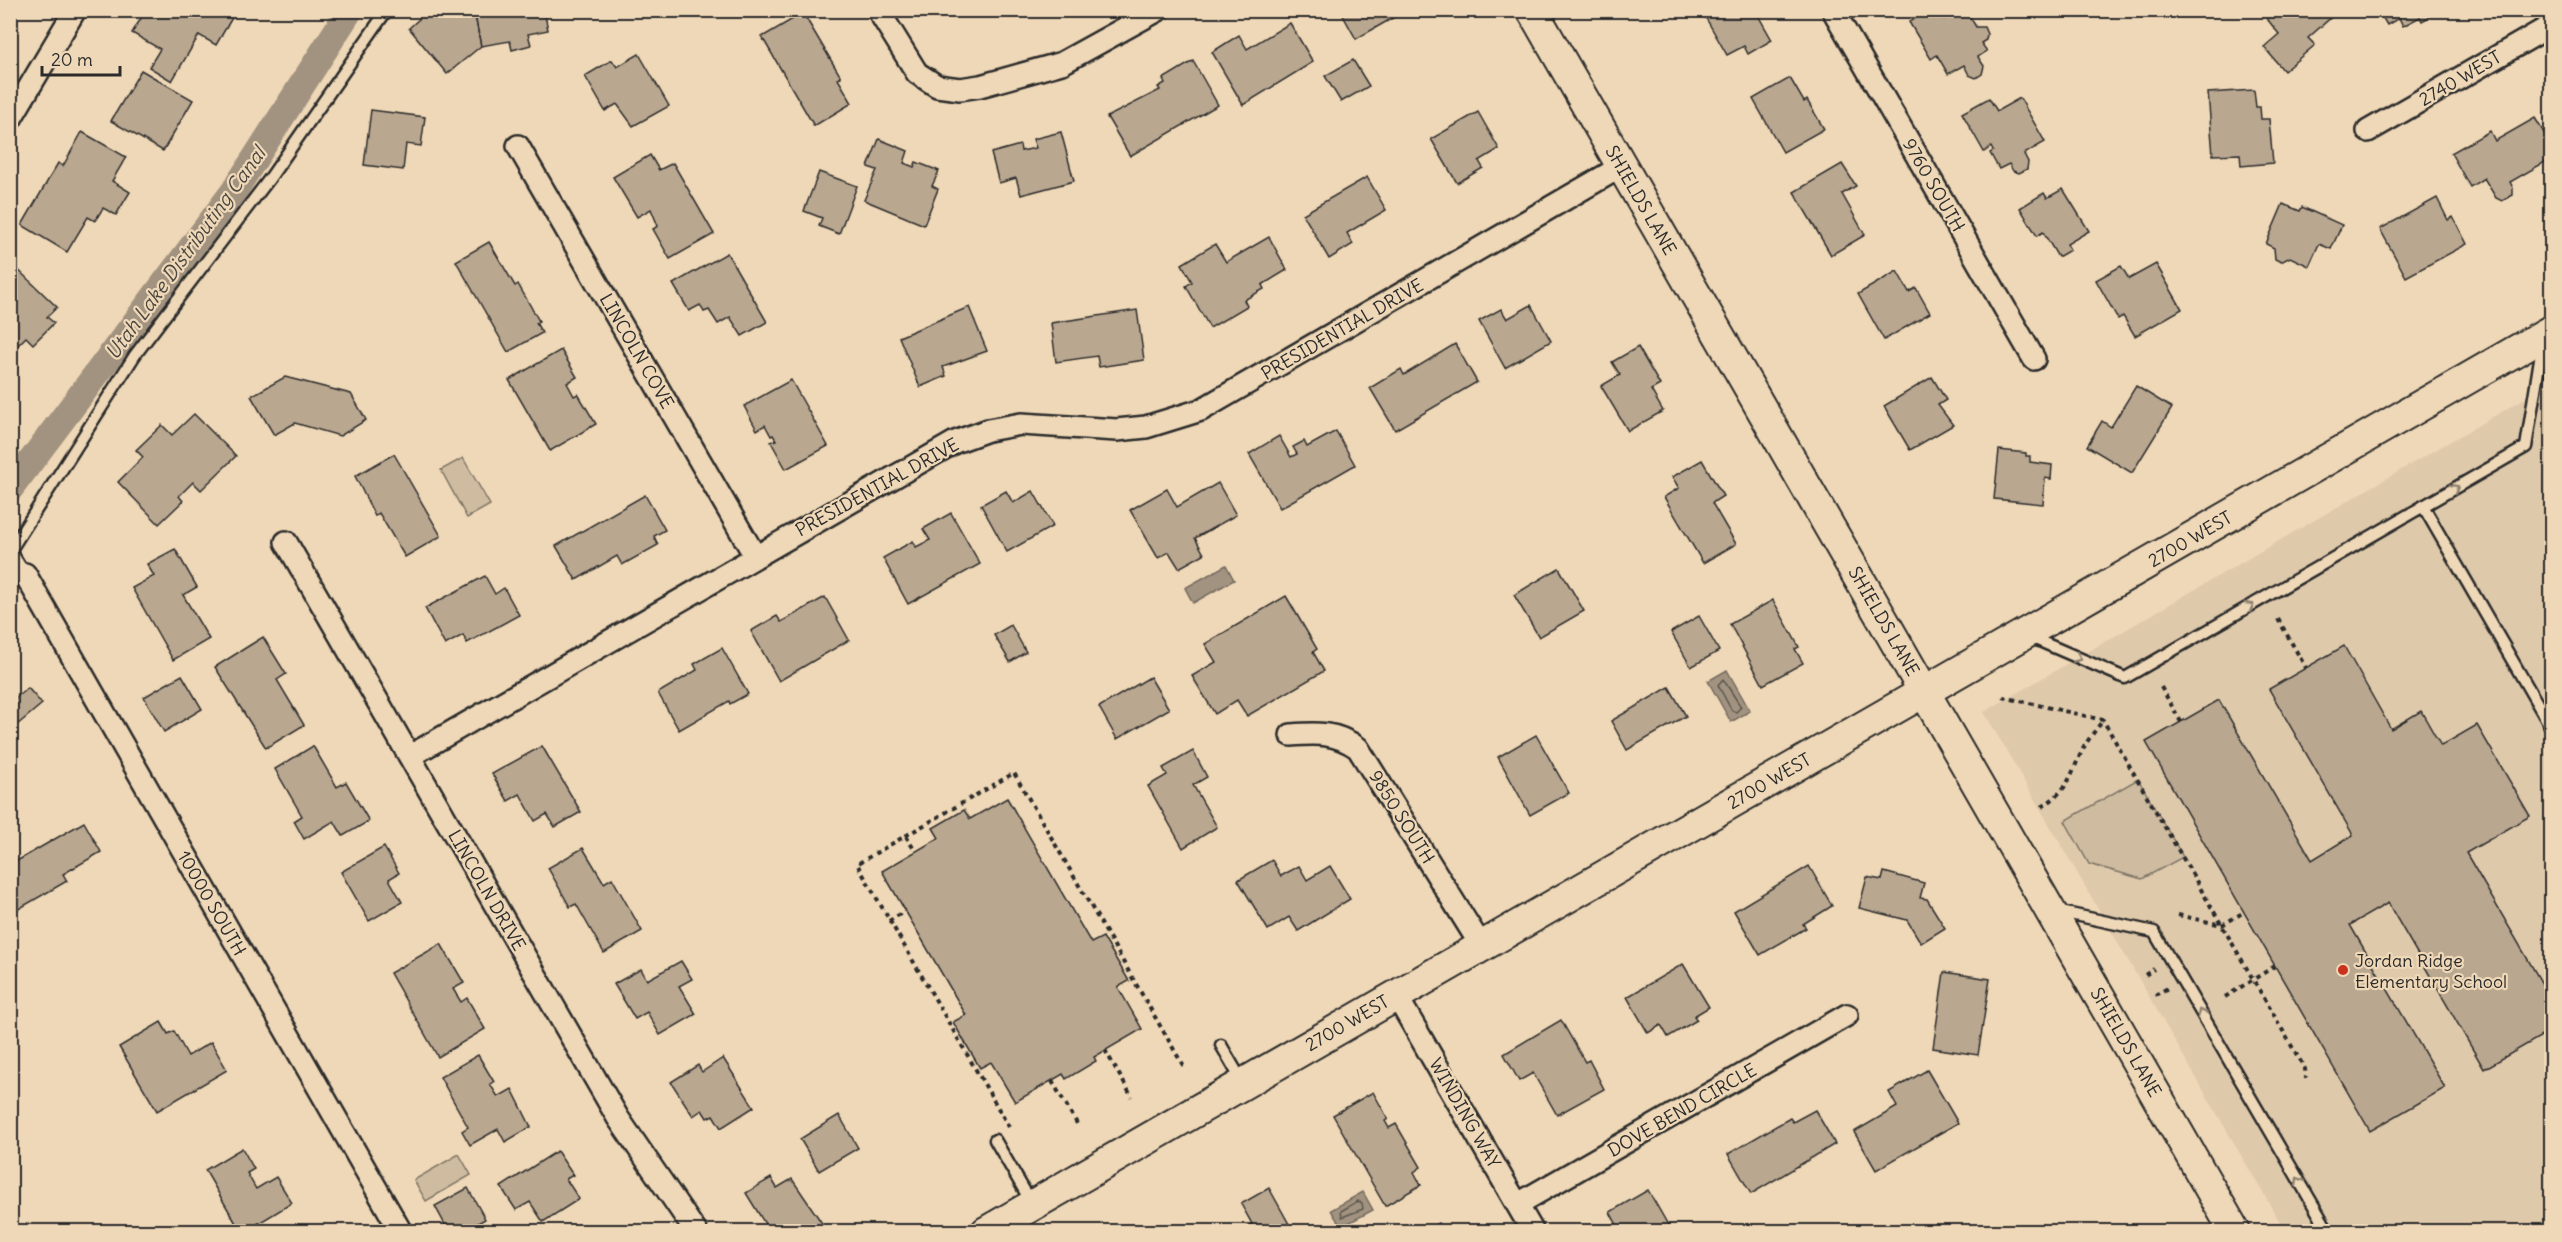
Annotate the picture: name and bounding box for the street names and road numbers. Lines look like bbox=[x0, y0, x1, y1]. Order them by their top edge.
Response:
street label: 2740 WEST bbox=[2415, 45, 2505, 111]
street label: 9760 SOUTH bbox=[1898, 134, 1970, 236]
street label: SHIELDS LANE bbox=[1600, 141, 1682, 259]
street label: PRESIDENTIAL DRIVE bbox=[1257, 273, 1427, 385]
street label: LINCOLN COVE bbox=[595, 289, 679, 413]
street label: PRESIDENTIAL DRIVE bbox=[791, 433, 963, 541]
street label: 2700 WEST bbox=[2144, 506, 2236, 572]
street label: SHIELDS LANE bbox=[1843, 562, 1925, 680]
street label: 2700 WEST bbox=[1723, 748, 1815, 814]
street label: 9850 SOUTH bbox=[1364, 766, 1440, 868]
street label: LINCOLN DRIVE bbox=[443, 825, 531, 955]
street label: 10000 SOUTH bbox=[173, 846, 251, 960]
street label: SHIELDS LANE bbox=[2085, 983, 2167, 1101]
street label: 2700 WEST bbox=[1301, 990, 1393, 1056]
street label: WINDING WAY bbox=[1424, 1054, 1506, 1172]
street label: DOVE BEND CIRCLE bbox=[1604, 1058, 1760, 1162]

